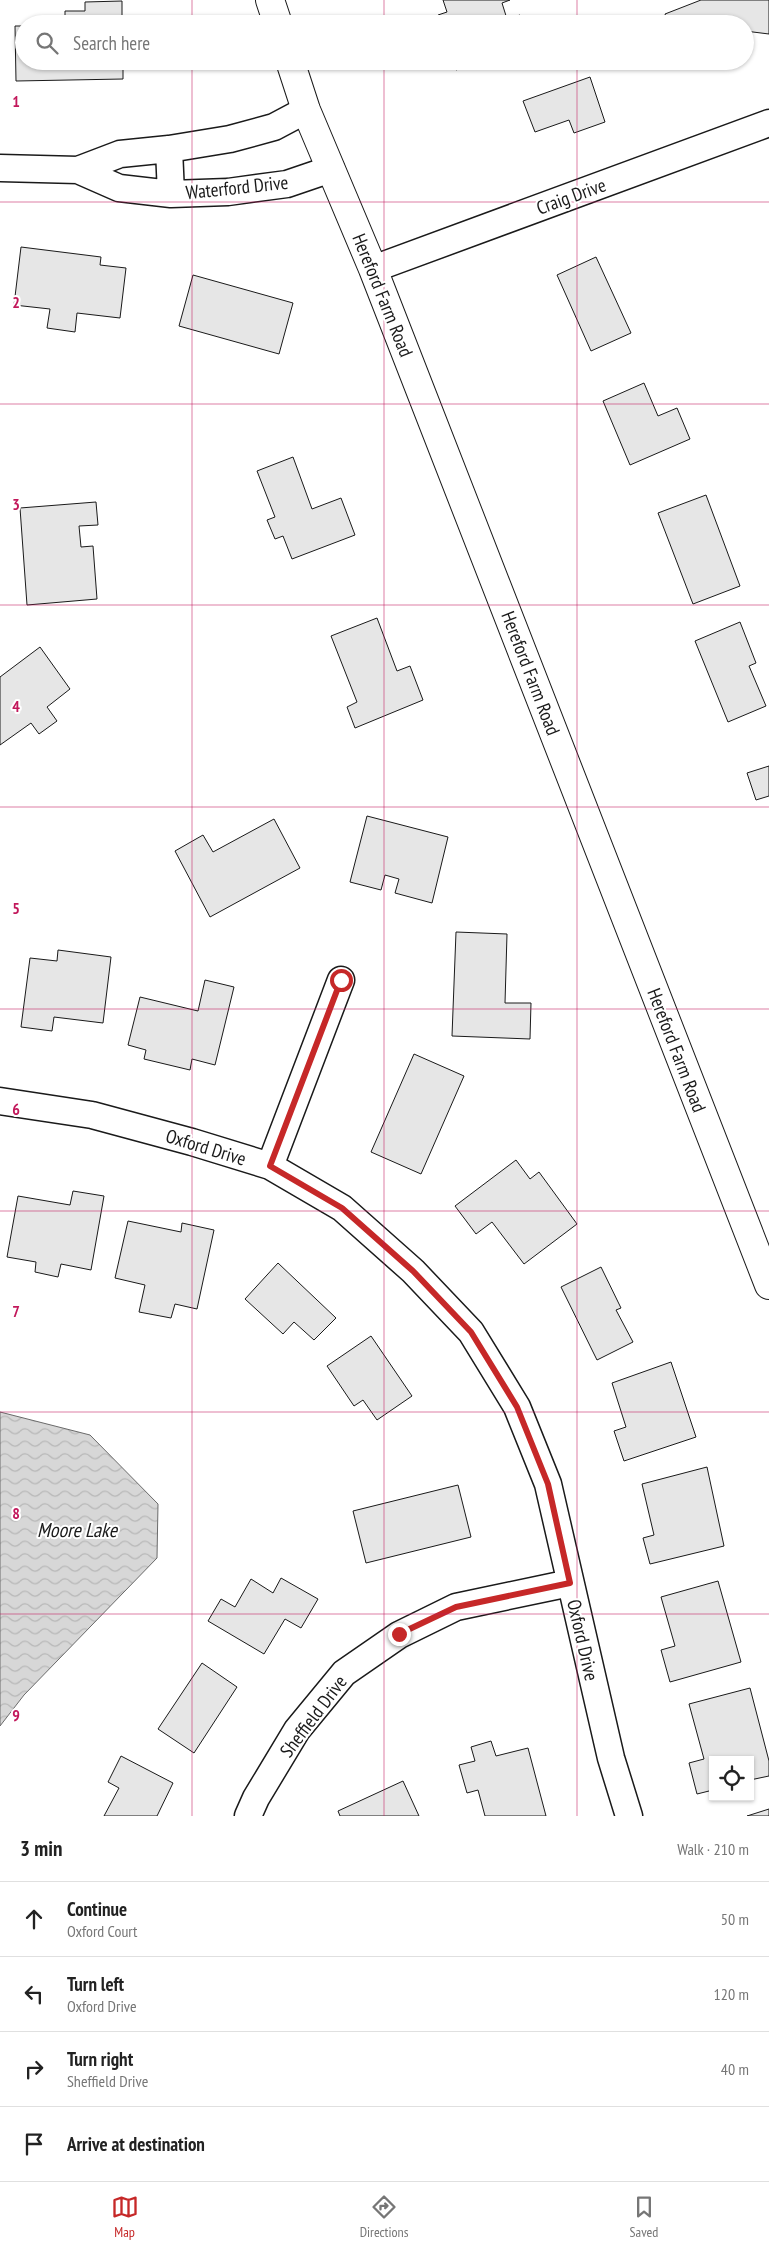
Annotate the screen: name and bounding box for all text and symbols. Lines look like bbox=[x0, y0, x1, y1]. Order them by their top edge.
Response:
search box bbox=[15, 15, 754, 70]
icon: search bbox=[33, 29, 61, 57]
text: Search here bbox=[73, 31, 150, 55]
text: 1 bbox=[12, 91, 20, 111]
street label: Waterford Drive bbox=[185, 170, 290, 204]
street label: Craig Drive bbox=[533, 172, 609, 220]
street label: Hereford Farm Road bbox=[347, 230, 419, 360]
text: 2 bbox=[12, 292, 20, 312]
text: 3 bbox=[12, 494, 20, 514]
street label: Hereford Farm Road bbox=[496, 608, 566, 738]
text: 4 bbox=[12, 696, 20, 716]
text: 5 bbox=[12, 898, 20, 918]
route start bbox=[330, 969, 353, 992]
street label: Hereford Farm Road bbox=[642, 985, 712, 1115]
text: 6 bbox=[12, 1099, 20, 1119]
street label: Oxford Drive bbox=[163, 1123, 249, 1171]
text: 7 bbox=[12, 1301, 20, 1321]
text: 8 bbox=[12, 1503, 20, 1523]
water label: Moore Lake bbox=[37, 1517, 119, 1543]
street label: Oxford Drive bbox=[562, 1597, 604, 1683]
route end bbox=[388, 1623, 411, 1646]
street label: Sheffield Drive bbox=[274, 1670, 352, 1762]
text: 9 bbox=[12, 1705, 20, 1725]
map controls bbox=[709, 1756, 754, 1801]
button: locate bbox=[709, 1756, 754, 1801]
text: 3 min bbox=[20, 1835, 62, 1862]
text: Walk · 210 m bbox=[677, 1839, 749, 1859]
text: Continue bbox=[67, 1897, 127, 1921]
icon: ahead bbox=[20, 1905, 48, 1933]
text: 50 m bbox=[721, 1909, 749, 1929]
text: Oxford Court bbox=[67, 1921, 138, 1941]
text: Turn left bbox=[67, 1972, 124, 1996]
icon: left bbox=[20, 1980, 48, 2008]
text: 120 m bbox=[714, 1984, 749, 2004]
text: Oxford Drive bbox=[67, 1996, 137, 2016]
text: Turn right bbox=[67, 2047, 133, 2071]
icon: right bbox=[20, 2055, 48, 2083]
text: 40 m bbox=[721, 2059, 749, 2079]
text: Sheffield Drive bbox=[67, 2071, 148, 2091]
icon: arrive bbox=[20, 2130, 48, 2158]
text: Arrive at destination bbox=[67, 2132, 205, 2156]
tab: Map bbox=[111, 2193, 139, 2241]
tab: Directions bbox=[360, 2193, 408, 2241]
tab: Saved bbox=[630, 2193, 658, 2241]

